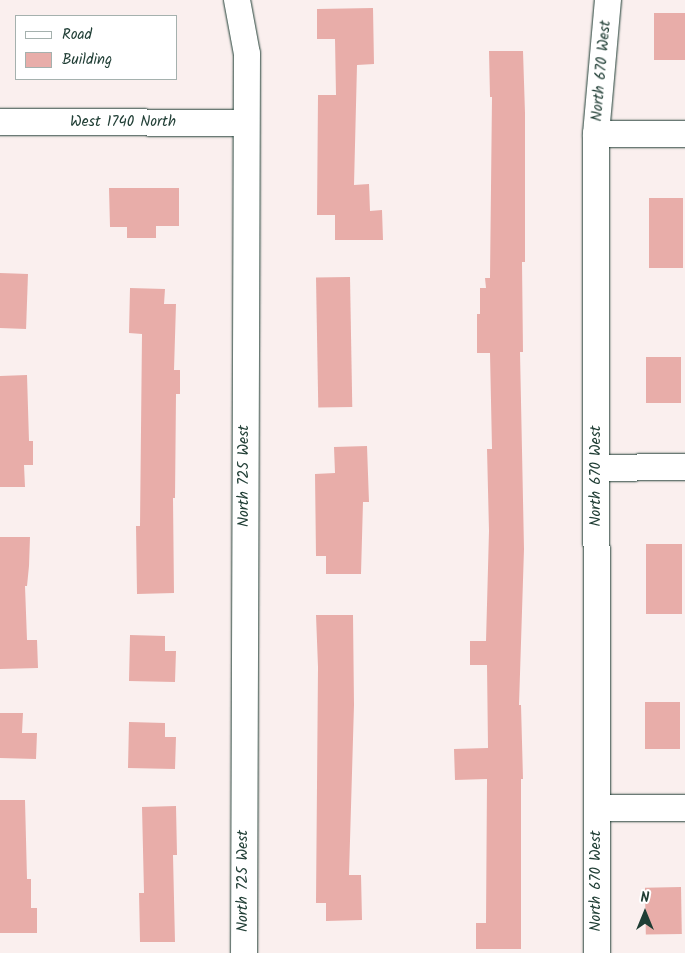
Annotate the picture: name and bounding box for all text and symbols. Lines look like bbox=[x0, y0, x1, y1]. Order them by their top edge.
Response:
legend bbox=[15, 15, 178, 80]
street label: North 670 West bbox=[589, 20, 615, 122]
text: Road bbox=[62, 23, 92, 47]
text: Building bbox=[62, 48, 112, 72]
street label: West 1740 North bbox=[70, 114, 176, 132]
street label: North 725 West bbox=[236, 425, 254, 527]
street label: North 670 West bbox=[588, 425, 606, 527]
street label: North 725 West bbox=[235, 830, 253, 932]
street label: North 670 West bbox=[588, 830, 606, 932]
text: N bbox=[641, 887, 649, 909]
north arrow bbox=[620, 888, 670, 938]

